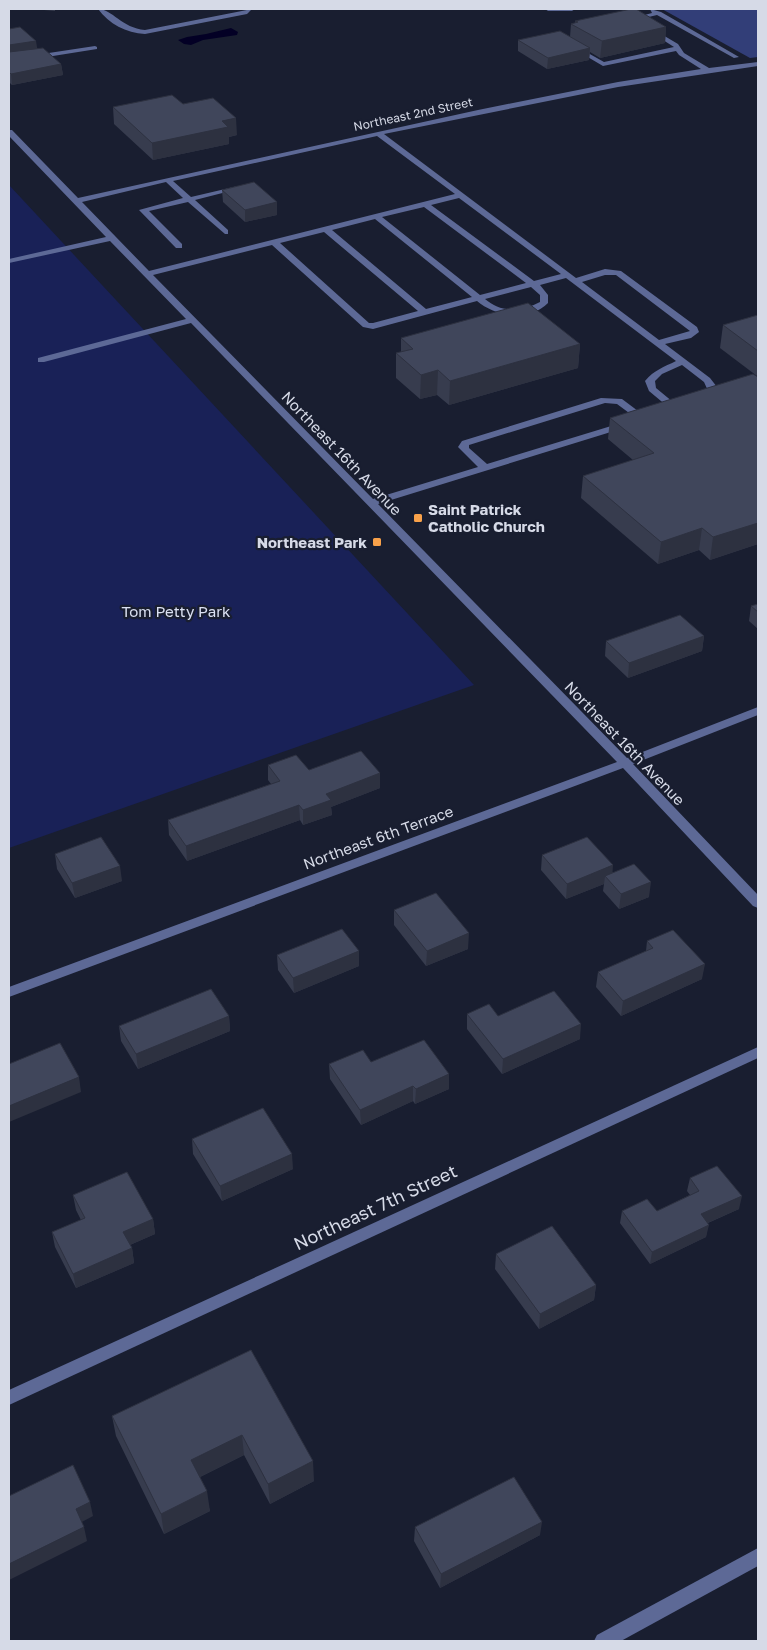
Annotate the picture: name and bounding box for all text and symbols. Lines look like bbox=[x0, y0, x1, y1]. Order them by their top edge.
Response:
street label: Northeast 2nd Street bbox=[352, 94, 474, 134]
street label: Northeast 16th Avenue bbox=[278, 387, 406, 519]
place label: Saint Patrick Catholic Church bbox=[428, 500, 545, 535]
marker: Saint Patrick Catholic Church bbox=[412, 512, 424, 524]
place label: Northeast Park bbox=[257, 533, 367, 551]
marker: Northeast Park bbox=[371, 536, 383, 548]
park label: Tom Petty Park bbox=[121, 602, 231, 620]
street label: Northeast 16th Avenue bbox=[561, 677, 689, 809]
street label: Northeast 6th Terrace bbox=[301, 801, 456, 873]
street label: Northeast 7th Street bbox=[290, 1160, 460, 1254]

